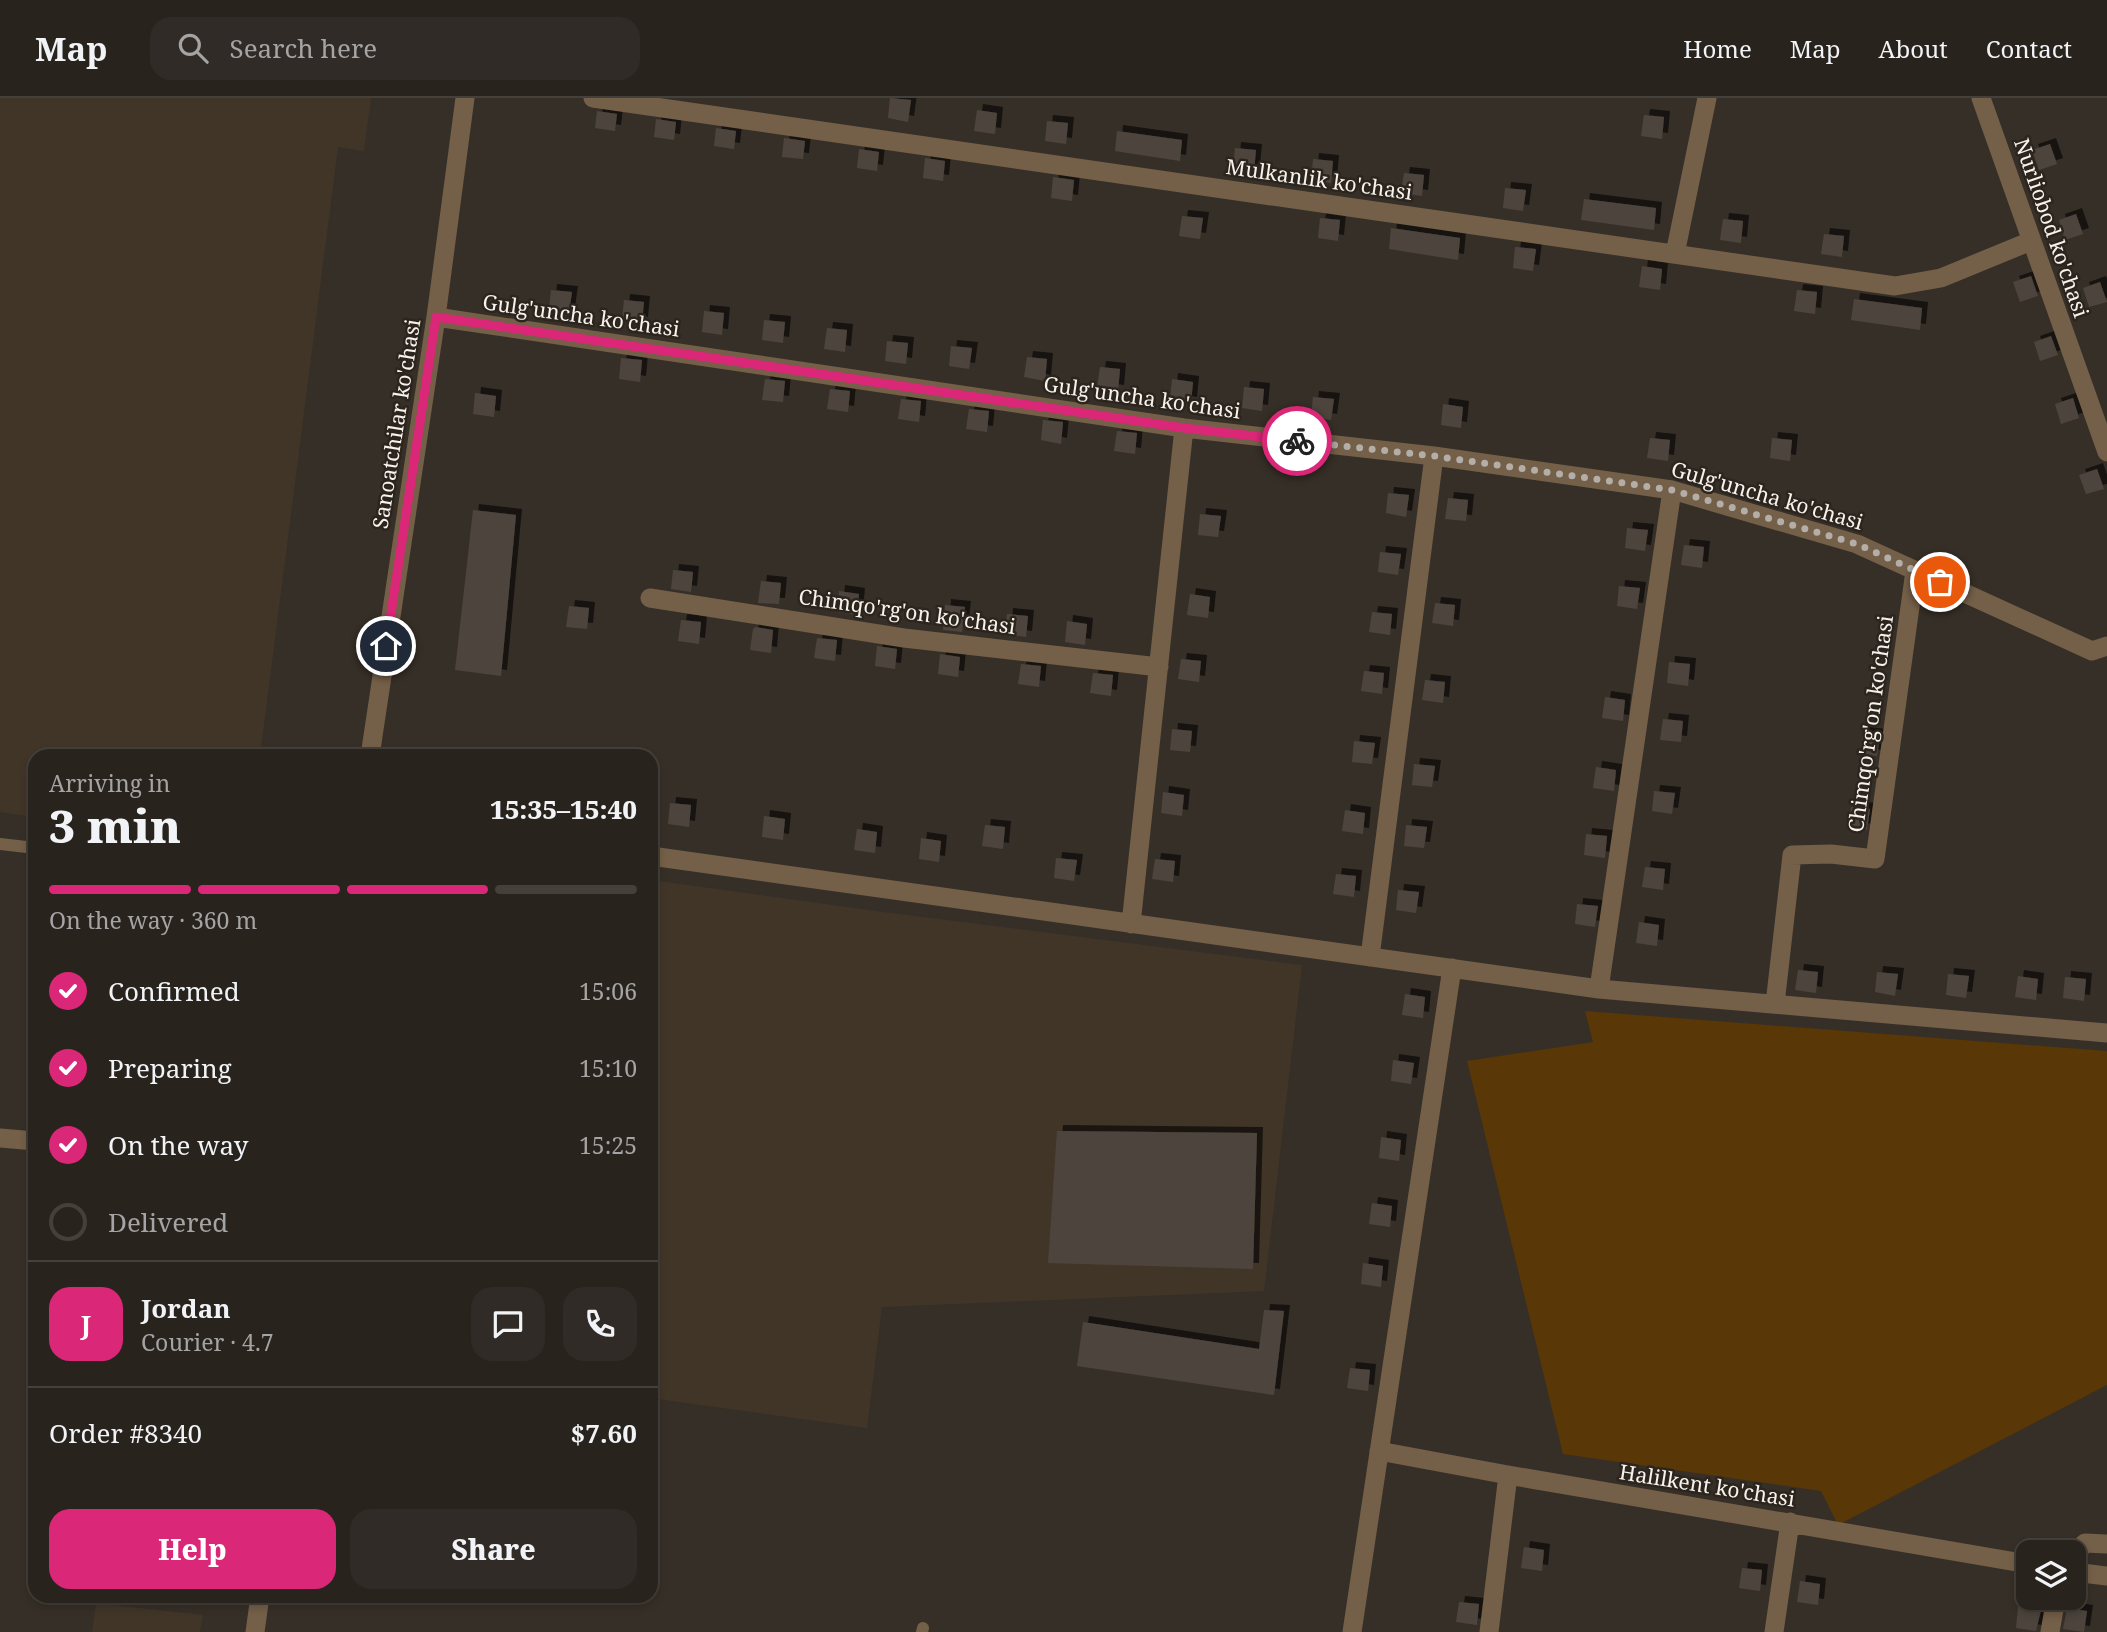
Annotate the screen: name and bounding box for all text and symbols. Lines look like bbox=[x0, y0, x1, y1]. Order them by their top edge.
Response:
search box bbox=[150, 17, 640, 80]
text: Map bbox=[35, 26, 108, 71]
icon: search bbox=[174, 29, 212, 67]
text: Search here bbox=[230, 30, 377, 66]
text: Home bbox=[1683, 32, 1752, 65]
text: Map bbox=[1790, 32, 1841, 65]
text: About bbox=[1879, 32, 1948, 65]
text: Contact bbox=[1986, 32, 2072, 65]
street label: Nurliobod ko'chasi bbox=[2008, 134, 2096, 321]
street label: Mulkanlik ko'chasi bbox=[1224, 152, 1414, 206]
street label: Gulg'uncha ko'chasi bbox=[481, 287, 682, 343]
street label: Sanoatchilar ko'chasi bbox=[366, 317, 426, 531]
street label: Gulg'uncha ko'chasi bbox=[1042, 369, 1243, 425]
courier bbox=[1262, 406, 1332, 476]
icon: bike bbox=[1278, 422, 1316, 460]
street label: Gulg'uncha ko'chasi bbox=[1668, 454, 1867, 536]
pin bbox=[1910, 552, 1970, 612]
icon: bag bbox=[1921, 563, 1959, 601]
street label: Chimqo'rg'on ko'chasi bbox=[797, 582, 1018, 640]
street label: Chimqo'rg'on ko'chasi bbox=[1841, 613, 1899, 834]
pin bbox=[356, 616, 416, 676]
icon: home bbox=[367, 627, 405, 665]
text: Arriving in bbox=[49, 767, 170, 799]
text: 15:35–15:40 bbox=[490, 791, 637, 827]
text: 3 min bbox=[49, 794, 181, 856]
text: On the way · 360 m bbox=[49, 904, 257, 936]
icon: check bbox=[49, 972, 87, 1010]
text: Confirmed bbox=[108, 973, 240, 1009]
text: 15:06 bbox=[579, 975, 637, 1007]
icon: check bbox=[49, 1049, 87, 1087]
text: Preparing bbox=[108, 1050, 232, 1086]
text: 15:10 bbox=[579, 1052, 637, 1084]
icon: check bbox=[49, 1126, 87, 1164]
text: On the way bbox=[108, 1127, 248, 1163]
text: 15:25 bbox=[579, 1129, 637, 1161]
text: Delivered bbox=[108, 1204, 228, 1240]
button: chat bbox=[471, 1287, 545, 1361]
button: phone bbox=[563, 1287, 637, 1361]
text: Jordan bbox=[141, 1290, 231, 1326]
text: J bbox=[81, 1306, 91, 1342]
text: Courier · 4.7 bbox=[141, 1326, 274, 1358]
text: Order #8340 bbox=[49, 1415, 202, 1451]
text: $7.60 bbox=[571, 1415, 637, 1451]
street label: Halilkent ko'chasi bbox=[1617, 1457, 1797, 1513]
button: Help bbox=[49, 1509, 336, 1589]
button: Share bbox=[350, 1509, 637, 1589]
map controls bbox=[2016, 1540, 2086, 1610]
button: layers bbox=[2016, 1540, 2086, 1610]

